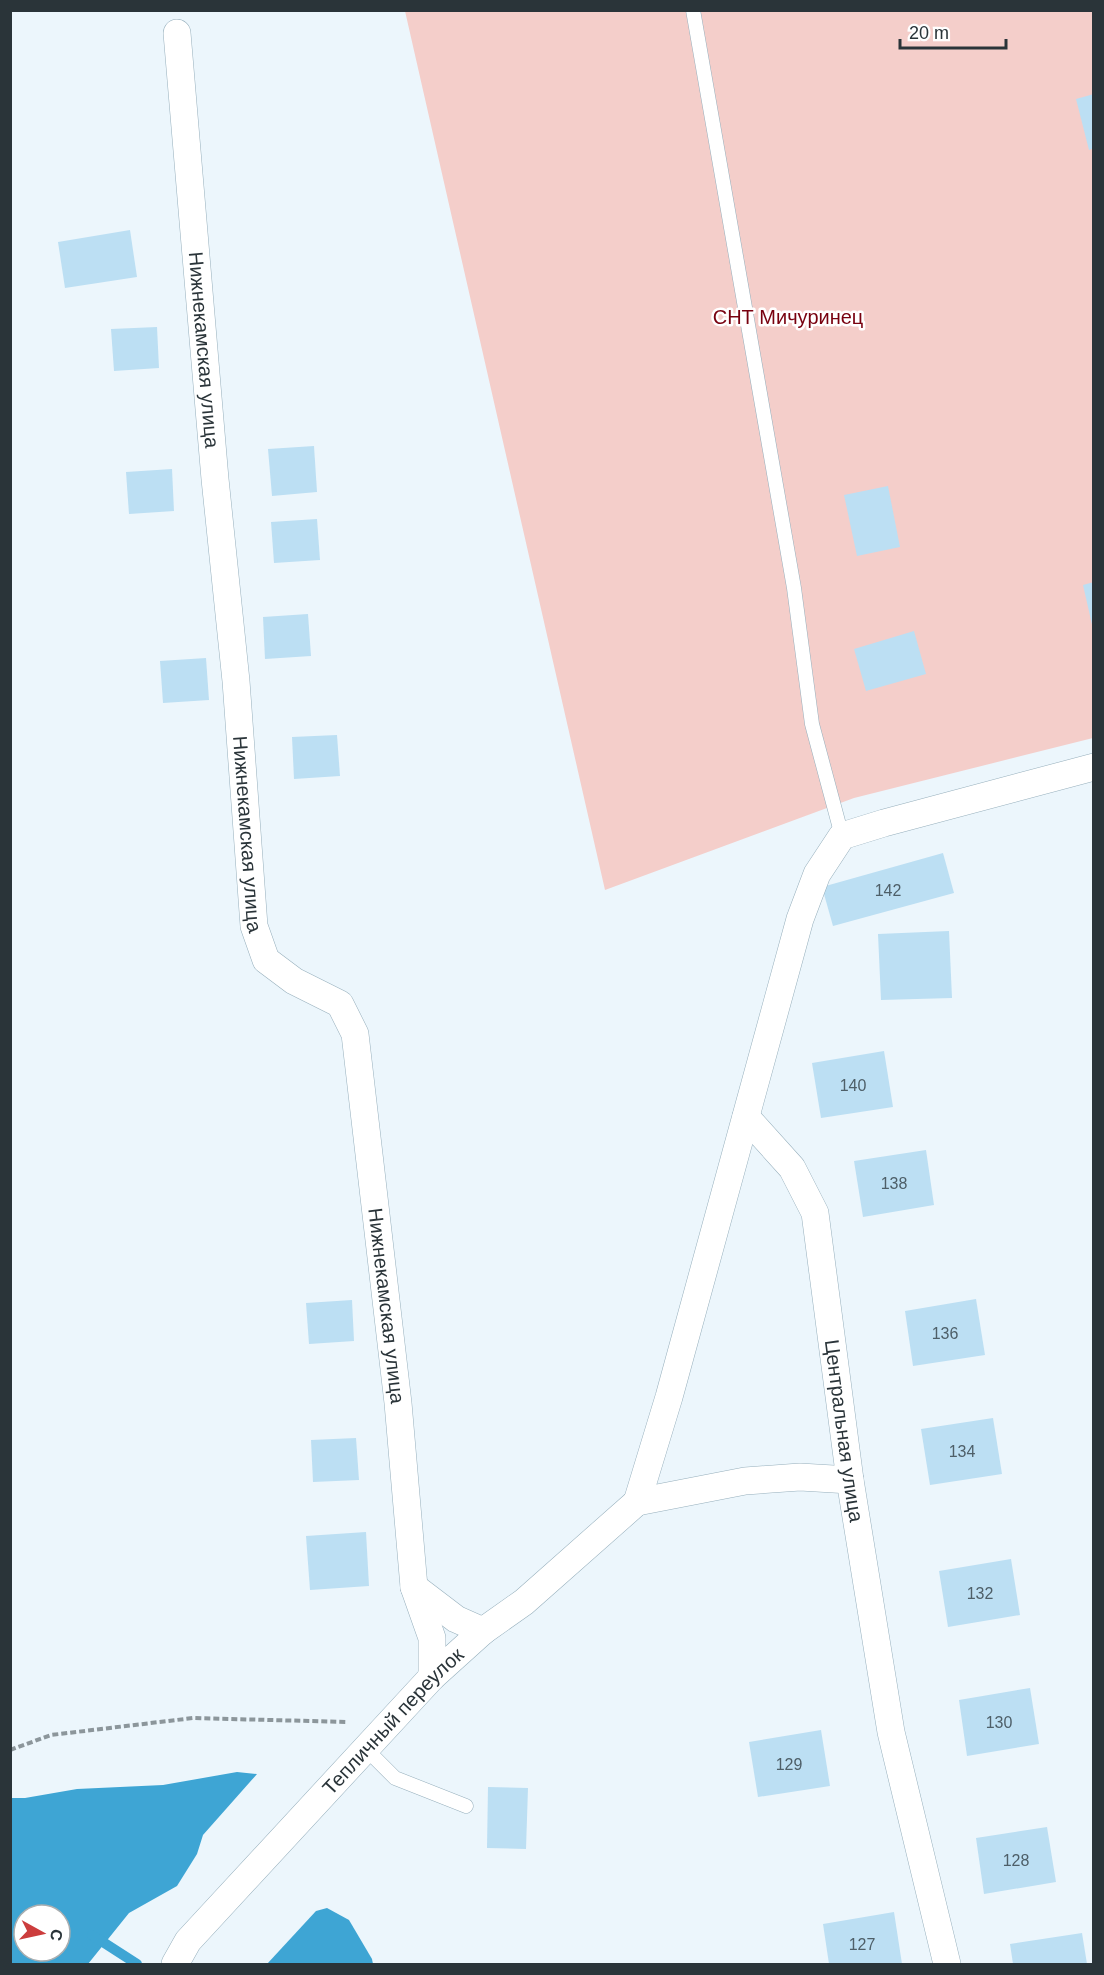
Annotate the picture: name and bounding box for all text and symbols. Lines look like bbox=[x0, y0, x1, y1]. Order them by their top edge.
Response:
scale bar bbox=[900, 12, 1006, 50]
text: 20 m bbox=[909, 23, 949, 43]
street label: Нижнекамская улица bbox=[185, 251, 223, 450]
park label: СНТ Мичуринец bbox=[713, 306, 863, 328]
street label: Нижнекамская улица bbox=[229, 735, 267, 936]
house number: 142 bbox=[875, 882, 901, 899]
house number: 140 bbox=[840, 1077, 866, 1094]
house number: 138 bbox=[881, 1175, 907, 1192]
street label: Нижнекамская улица bbox=[364, 1207, 409, 1406]
house number: 136 bbox=[932, 1325, 958, 1342]
street label: Центральная улица bbox=[821, 1338, 868, 1525]
house number: 134 bbox=[949, 1443, 975, 1460]
house number: 132 bbox=[967, 1585, 993, 1602]
street label: Тепличный переулок bbox=[318, 1643, 468, 1799]
house number: 130 bbox=[986, 1714, 1012, 1731]
house number: 129 bbox=[776, 1756, 802, 1773]
house number: 128 bbox=[1003, 1852, 1029, 1869]
north arrow bbox=[12, 1903, 72, 1963]
text: С bbox=[47, 1928, 66, 1942]
house number: 127 bbox=[849, 1936, 875, 1953]

